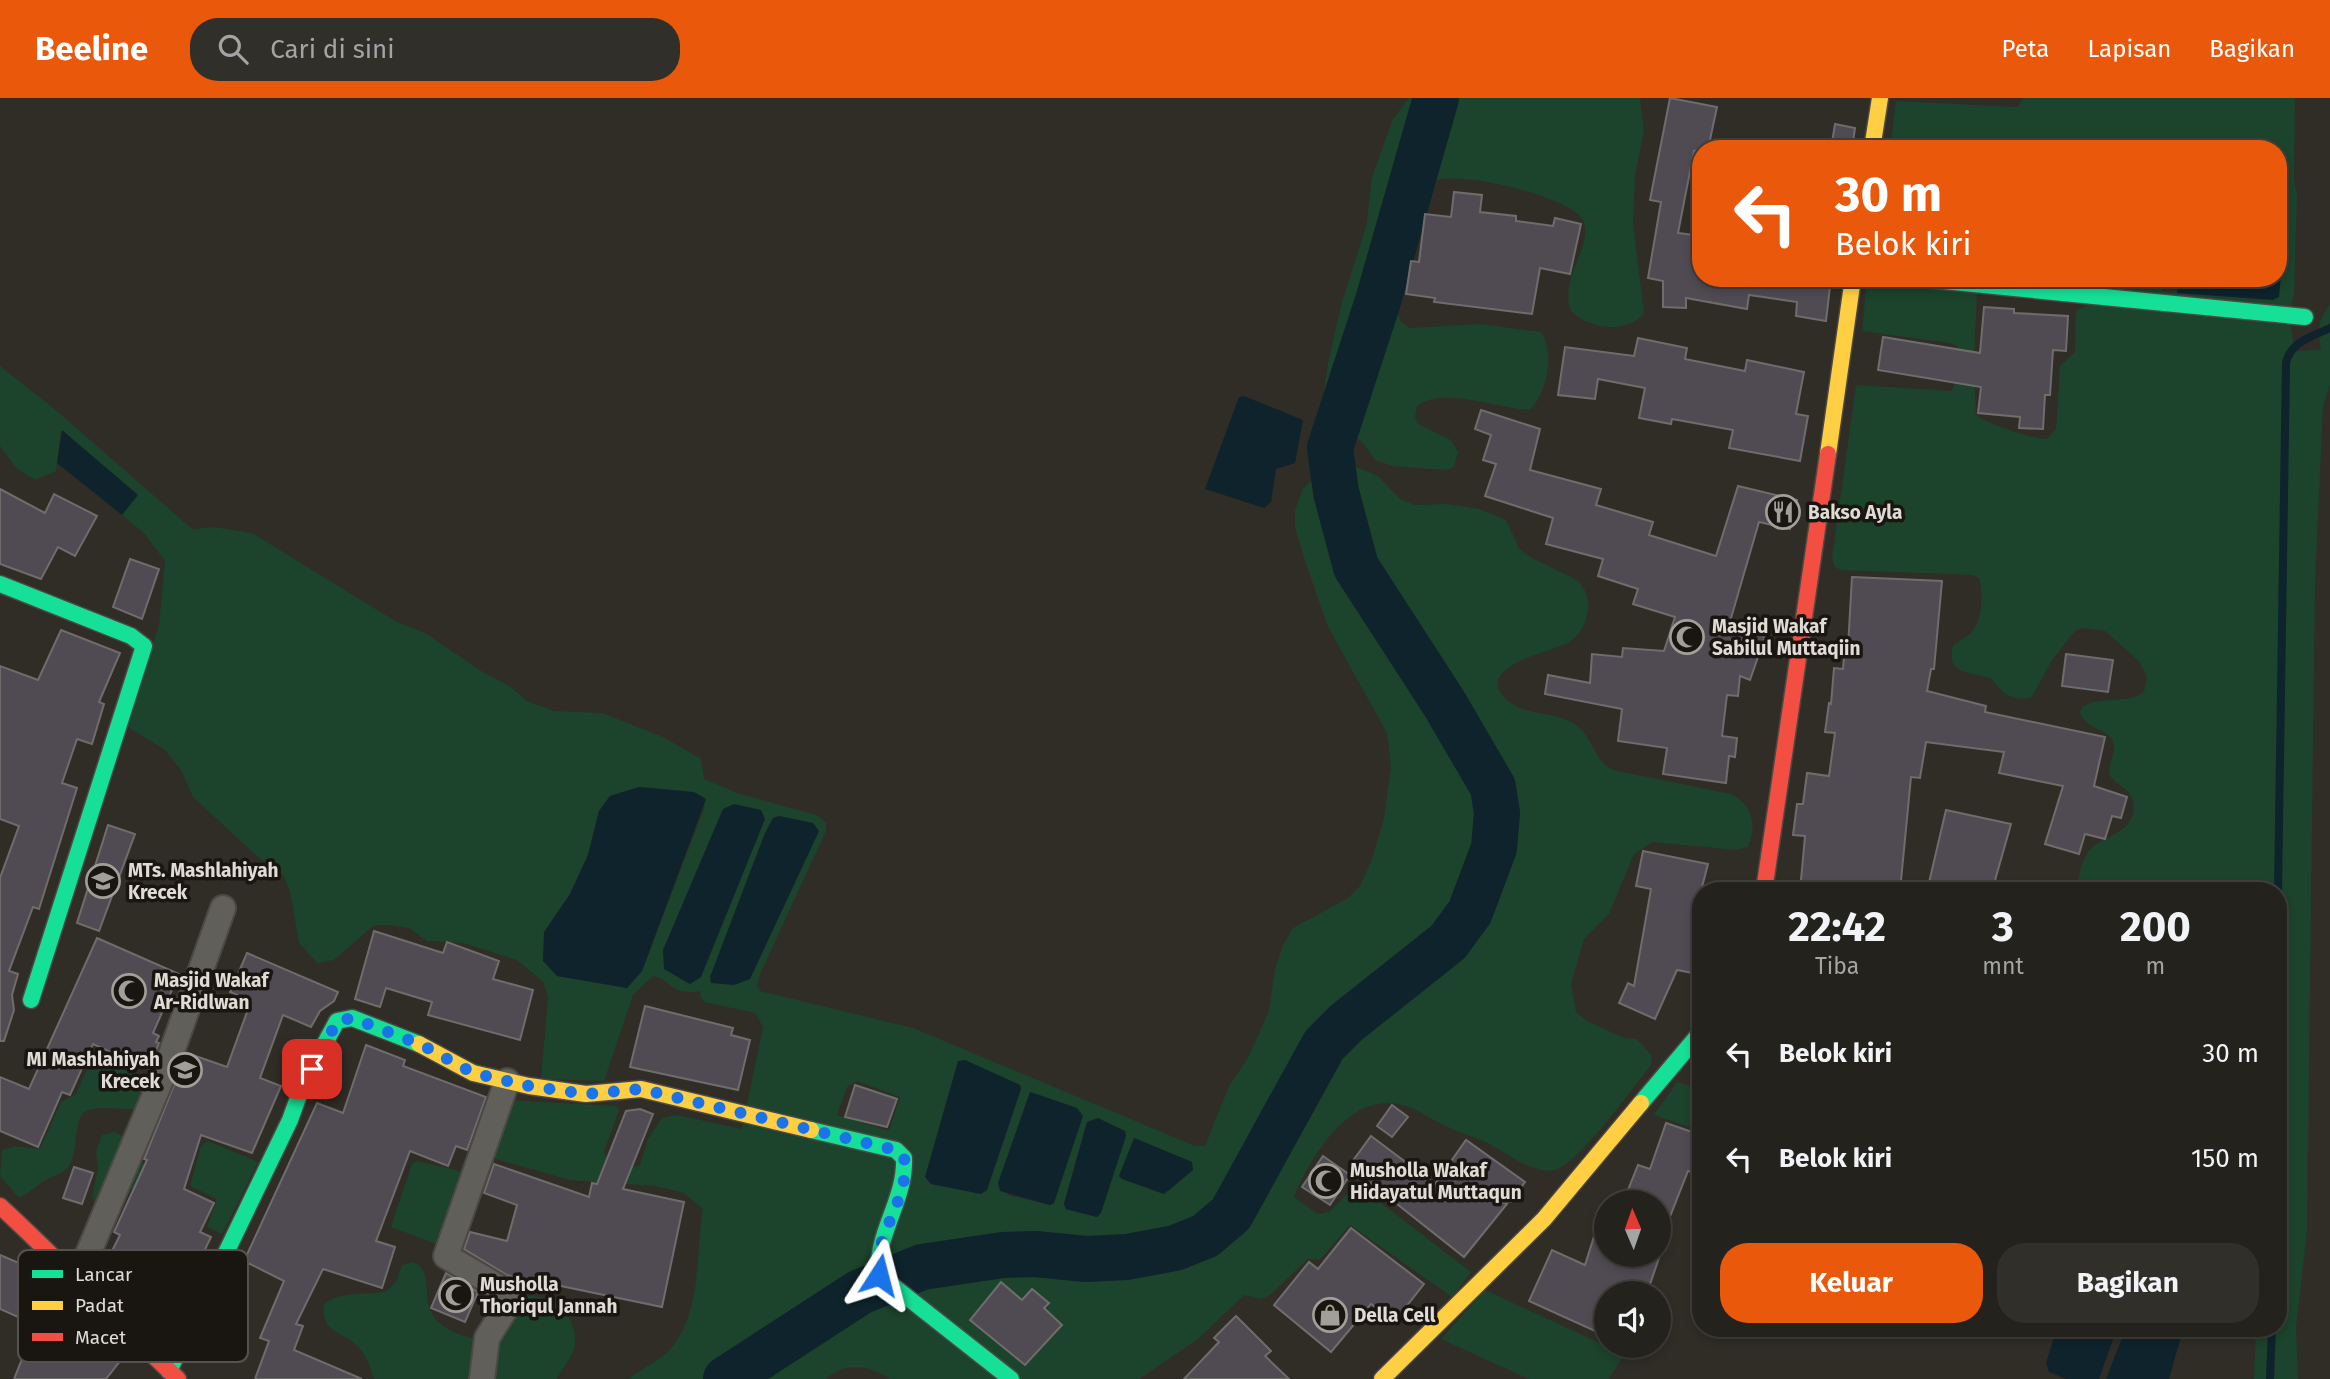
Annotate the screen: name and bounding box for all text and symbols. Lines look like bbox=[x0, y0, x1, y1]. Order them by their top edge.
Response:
search box bbox=[190, 18, 680, 81]
text: Beeline bbox=[35, 29, 148, 69]
icon: search bbox=[214, 30, 252, 68]
text: Cari di sini bbox=[270, 34, 395, 65]
text: Peta bbox=[2002, 35, 2049, 63]
text: Lapisan bbox=[2087, 35, 2171, 63]
text: Bagikan bbox=[2209, 35, 2295, 63]
text: 30 m bbox=[1835, 165, 1942, 224]
icon: left bbox=[1720, 168, 1811, 259]
text: Belok kiri bbox=[1835, 225, 1971, 263]
restaurant icon: Bakso Ayla bbox=[1764, 493, 1802, 531]
place label: Bakso Ayla bbox=[1808, 501, 1902, 524]
place label: Masjid Wakaf Sabilul Muttaqiin bbox=[1712, 615, 1860, 660]
mosque icon: Masjid Wakaf Sabilul Muttaqiin bbox=[1668, 618, 1706, 656]
place label: MTs. Mashlahiyah Krecek bbox=[128, 859, 279, 904]
school or university icon: MTs. Mashlahiyah Krecek bbox=[84, 862, 122, 900]
text: 22:42 bbox=[1788, 902, 1886, 952]
text: 3 bbox=[1992, 902, 2014, 952]
text: 200 bbox=[2120, 902, 2191, 952]
text: Tiba bbox=[1815, 952, 1859, 980]
text: mnt bbox=[1982, 952, 2024, 980]
text: m bbox=[2145, 952, 2165, 980]
place label: Masjid Wakaf Ar-Ridlwan bbox=[153, 969, 270, 1014]
mosque icon: Masjid Wakaf Ar-Ridlwan bbox=[110, 972, 148, 1010]
icon: left bbox=[1720, 1035, 1758, 1073]
text: Belok kiri bbox=[1779, 1038, 1892, 1069]
text: 30 m bbox=[2202, 1038, 2259, 1069]
pin bbox=[282, 1039, 342, 1099]
place label: MI Mashlahiyah Krecek bbox=[27, 1048, 161, 1093]
icon: arrive bbox=[293, 1050, 331, 1088]
school or university icon: MI Mashlahiyah Krecek bbox=[166, 1051, 204, 1089]
icon: left bbox=[1720, 1140, 1758, 1178]
text: Belok kiri bbox=[1779, 1143, 1892, 1174]
text: 150 m bbox=[2191, 1143, 2259, 1174]
place label: Musholla Wakaf Hidayatul Muttaqun bbox=[1350, 1159, 1522, 1204]
mosque icon: Musholla Wakaf Hidayatul Muttaqun bbox=[1307, 1162, 1345, 1200]
north arrow bbox=[1594, 1190, 1671, 1267]
map controls bbox=[1594, 1190, 1671, 1358]
position arrow bbox=[842, 1238, 916, 1312]
button: Keluar bbox=[1720, 1243, 1983, 1323]
button: Bagikan bbox=[1997, 1243, 2259, 1323]
legend bbox=[18, 1250, 248, 1362]
text: Lancar bbox=[75, 1263, 133, 1286]
place label: Musholla Thoriqul Jannah bbox=[480, 1273, 617, 1318]
mosque icon: Musholla Thoriqul Jannah bbox=[437, 1276, 475, 1314]
button: sound bbox=[1594, 1281, 1671, 1358]
text: Padat bbox=[75, 1294, 124, 1317]
shop icon: Della Cell bbox=[1311, 1296, 1349, 1334]
place label: Della Cell bbox=[1354, 1304, 1436, 1327]
text: Macet bbox=[75, 1326, 126, 1349]

